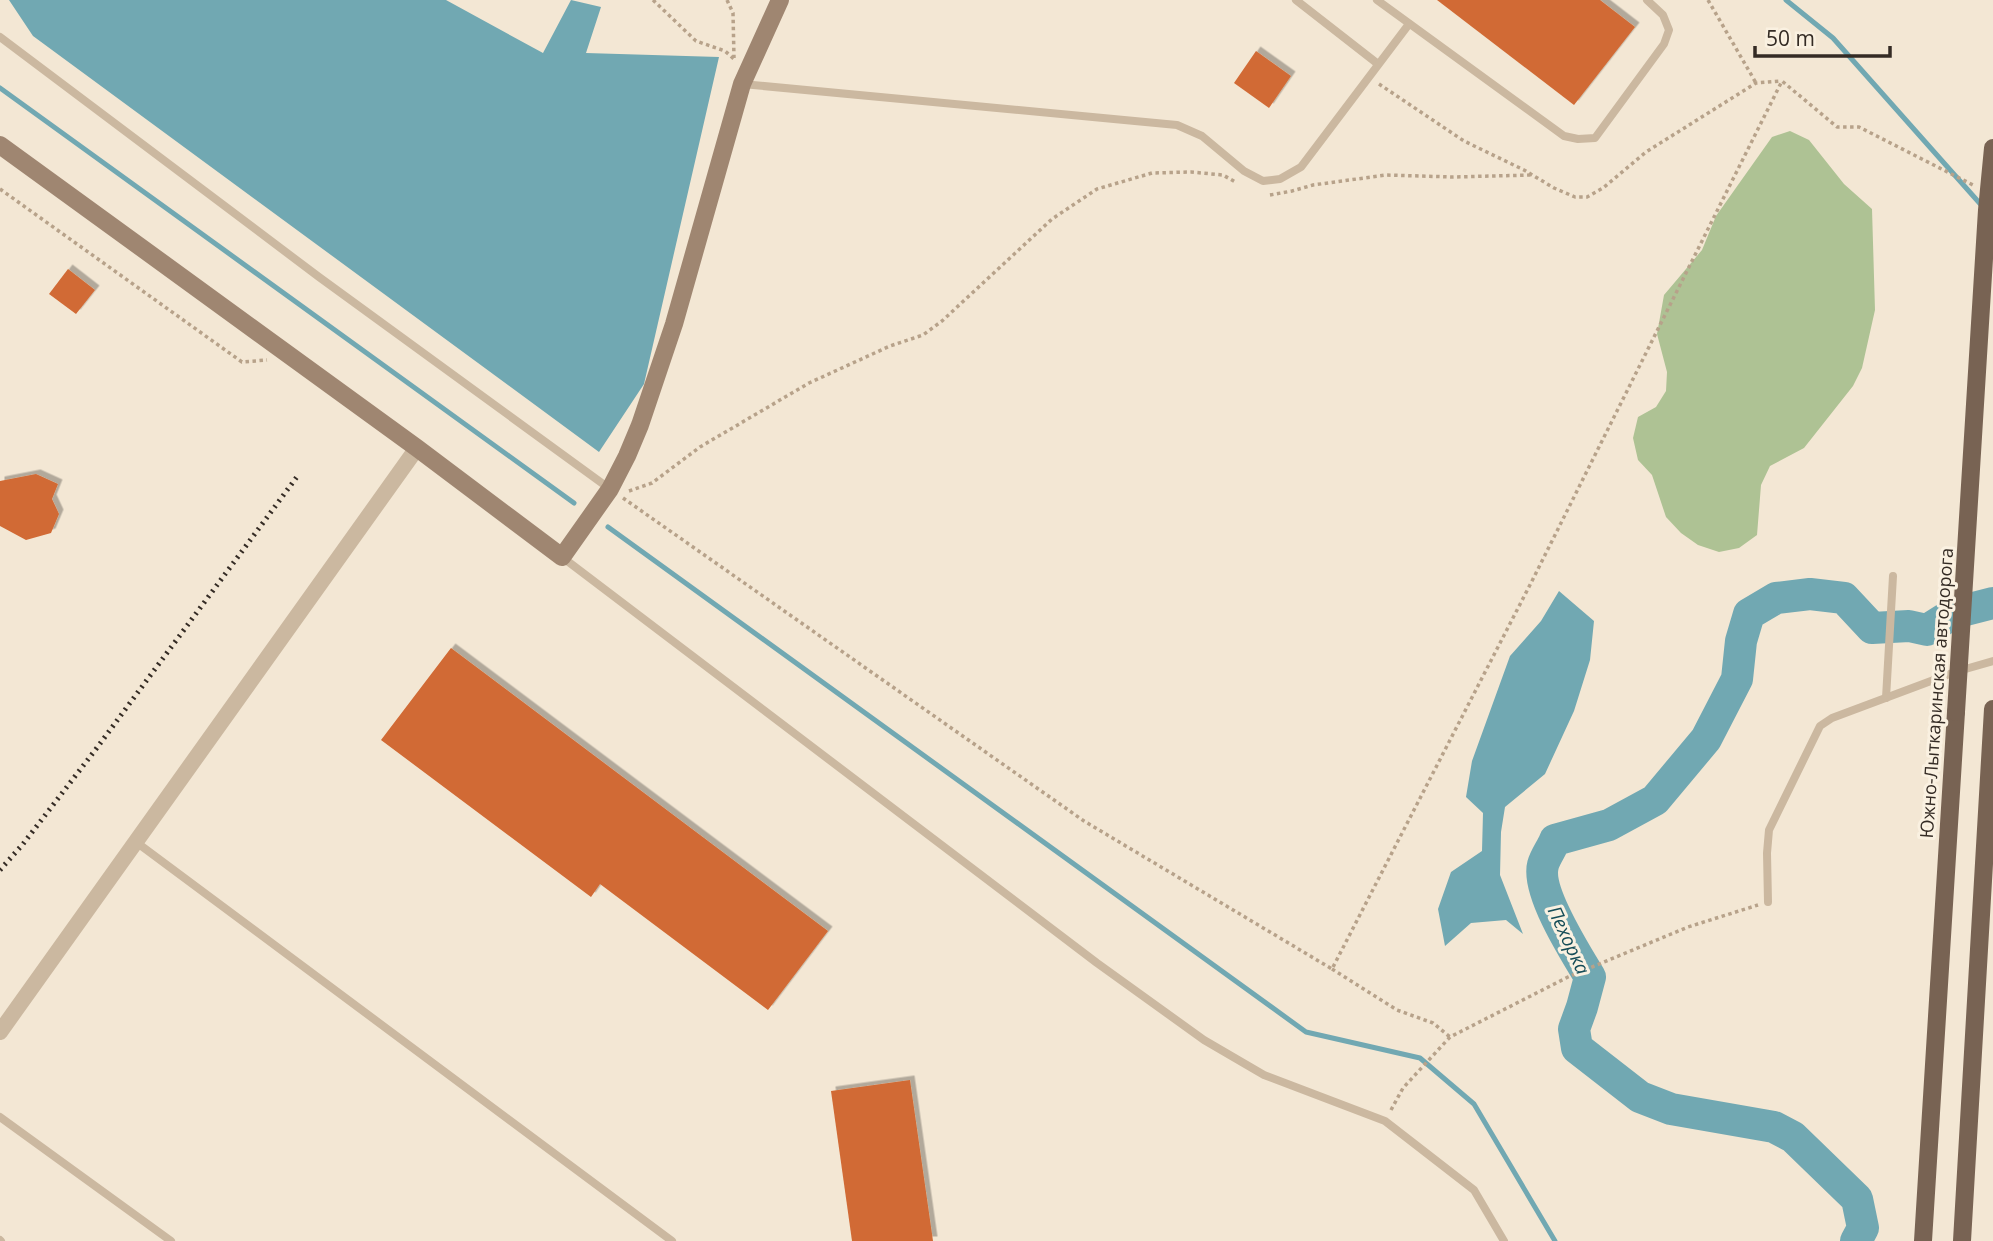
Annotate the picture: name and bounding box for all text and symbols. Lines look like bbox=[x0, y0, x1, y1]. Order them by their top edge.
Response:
scale bar bbox=[1755, 14, 1890, 58]
text: 50 m bbox=[1766, 24, 1815, 52]
street label: Южно-Лыткаринская автодорога bbox=[1914, 547, 1958, 839]
water label: Пехорка bbox=[1542, 901, 1596, 979]

